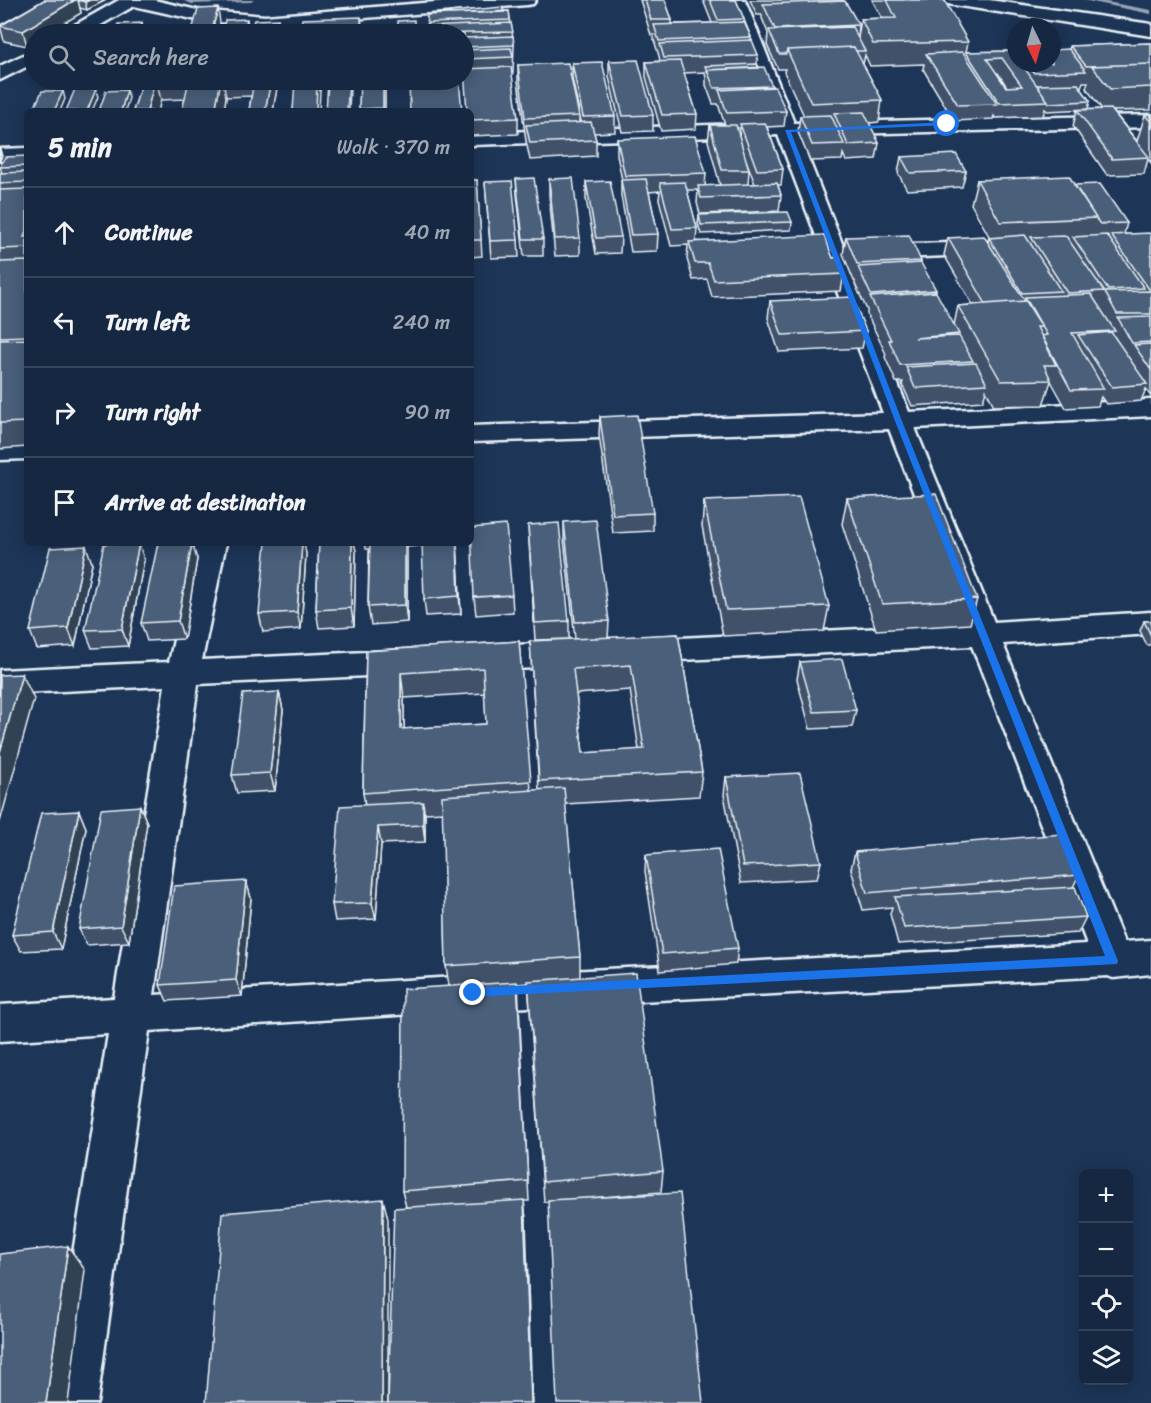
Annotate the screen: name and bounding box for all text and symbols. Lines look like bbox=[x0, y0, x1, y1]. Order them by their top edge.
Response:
north arrow bbox=[1007, 18, 1061, 72]
search box bbox=[24, 24, 474, 90]
text: Search here bbox=[93, 38, 209, 77]
icon: search bbox=[45, 41, 78, 74]
route start bbox=[933, 110, 959, 136]
text: 5 min bbox=[48, 124, 112, 170]
text: Walk · 370 m bbox=[337, 130, 450, 165]
text: Continue bbox=[105, 213, 193, 252]
text: 40 m bbox=[404, 215, 450, 250]
icon: ahead bbox=[48, 216, 81, 249]
text: Turn left bbox=[105, 303, 190, 342]
text: 240 m bbox=[393, 305, 450, 340]
icon: left bbox=[48, 306, 81, 339]
text: Turn right bbox=[105, 393, 200, 432]
text: 90 m bbox=[405, 395, 450, 430]
icon: right bbox=[48, 396, 81, 429]
text: Arrive at destination bbox=[105, 483, 306, 522]
icon: arrive bbox=[48, 486, 81, 519]
route end bbox=[459, 979, 485, 1005]
map controls bbox=[1079, 1169, 1133, 1385]
button: + bbox=[1079, 1169, 1133, 1223]
button: − bbox=[1079, 1223, 1133, 1277]
button: locate bbox=[1079, 1277, 1133, 1331]
button: layers bbox=[1079, 1331, 1133, 1385]

